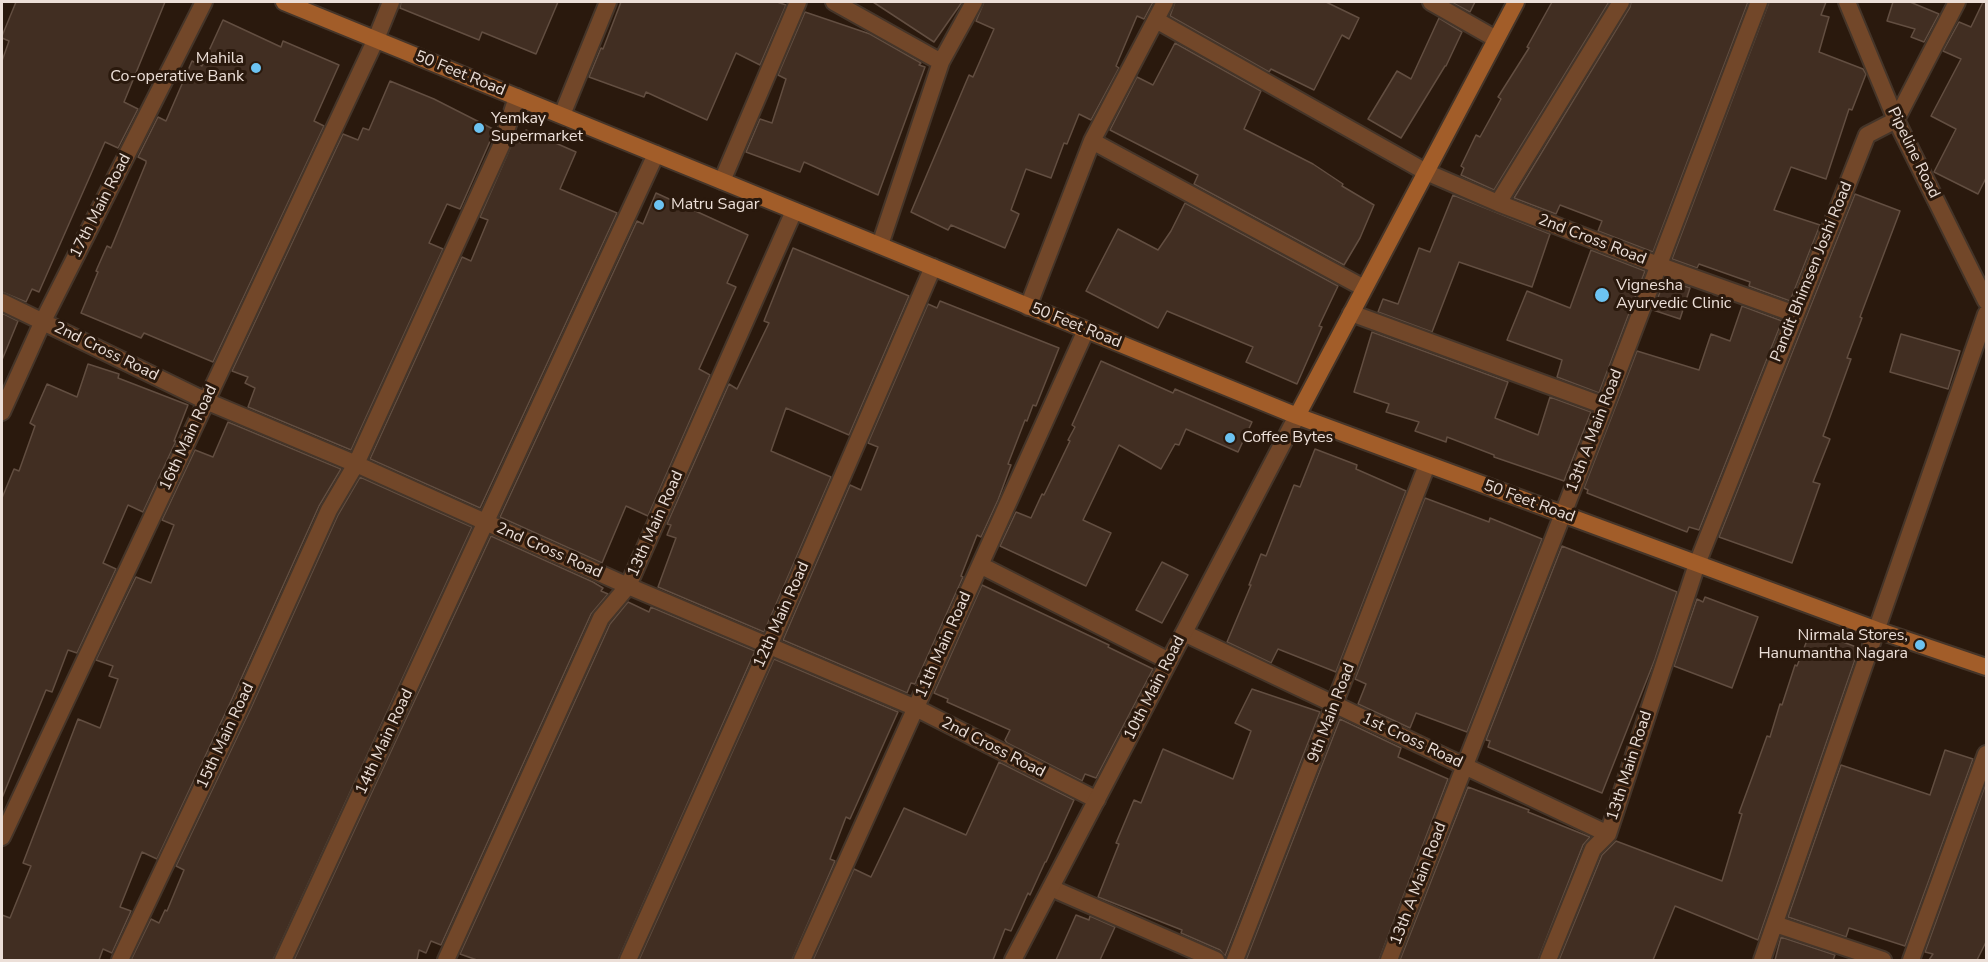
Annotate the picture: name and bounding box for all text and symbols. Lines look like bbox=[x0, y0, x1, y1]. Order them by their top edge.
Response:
street label: 50 Feet Road bbox=[412, 47, 508, 101]
place label: Mahila Co-operative Bank bbox=[110, 49, 244, 87]
marker: Mahila Co-operative Bank bbox=[249, 61, 263, 75]
street label: Pipeline Road bbox=[1883, 104, 1943, 202]
place label: Yemkay Supermarket bbox=[491, 109, 583, 147]
marker: Yemkay Supermarket bbox=[472, 121, 486, 135]
street label: 17th Main Road bbox=[67, 151, 135, 261]
street label: Pandit Bhimsen Joshi Road bbox=[1767, 179, 1857, 365]
place label: Matru Sagar bbox=[671, 195, 759, 215]
marker: Matru Sagar bbox=[652, 198, 666, 212]
street label: 2nd Cross Road bbox=[1535, 211, 1649, 269]
place label: Vignesha Ayurvedic Clinic bbox=[1616, 276, 1731, 314]
marker: Vignesha Ayurvedic Clinic bbox=[1593, 286, 1611, 304]
street label: 50 Feet Road bbox=[1028, 299, 1124, 353]
street label: 2nd Cross Road bbox=[50, 318, 162, 386]
street label: 13th A Main Road bbox=[1563, 367, 1627, 495]
street label: 16th Main Road bbox=[156, 382, 222, 494]
place label: Coffee Bytes bbox=[1242, 428, 1333, 448]
marker: Coffee Bytes bbox=[1223, 431, 1237, 445]
street label: 13th Main Road bbox=[624, 468, 688, 580]
street label: 50 Feet Road bbox=[1481, 477, 1577, 527]
street label: 2nd Cross Road bbox=[493, 519, 605, 583]
street label: 12th Main Road bbox=[750, 559, 814, 671]
street label: 11th Main Road bbox=[912, 589, 976, 701]
place label: Nirmala Stores, Hanumantha Nagara bbox=[1758, 626, 1908, 664]
street label: 10th Main Road bbox=[1121, 633, 1189, 743]
marker: Nirmala Stores, Hanumantha Nagara bbox=[1913, 638, 1927, 652]
street label: 9th Main Road bbox=[1304, 661, 1360, 765]
street label: 15th Main Road bbox=[193, 680, 259, 792]
street label: 14th Main Road bbox=[352, 686, 418, 798]
street label: 1st Cross Road bbox=[1359, 709, 1465, 773]
street label: 13th Main Road bbox=[1603, 709, 1657, 823]
street label: 2nd Cross Road bbox=[938, 714, 1048, 782]
street label: 13th A Main Road bbox=[1387, 820, 1451, 948]

